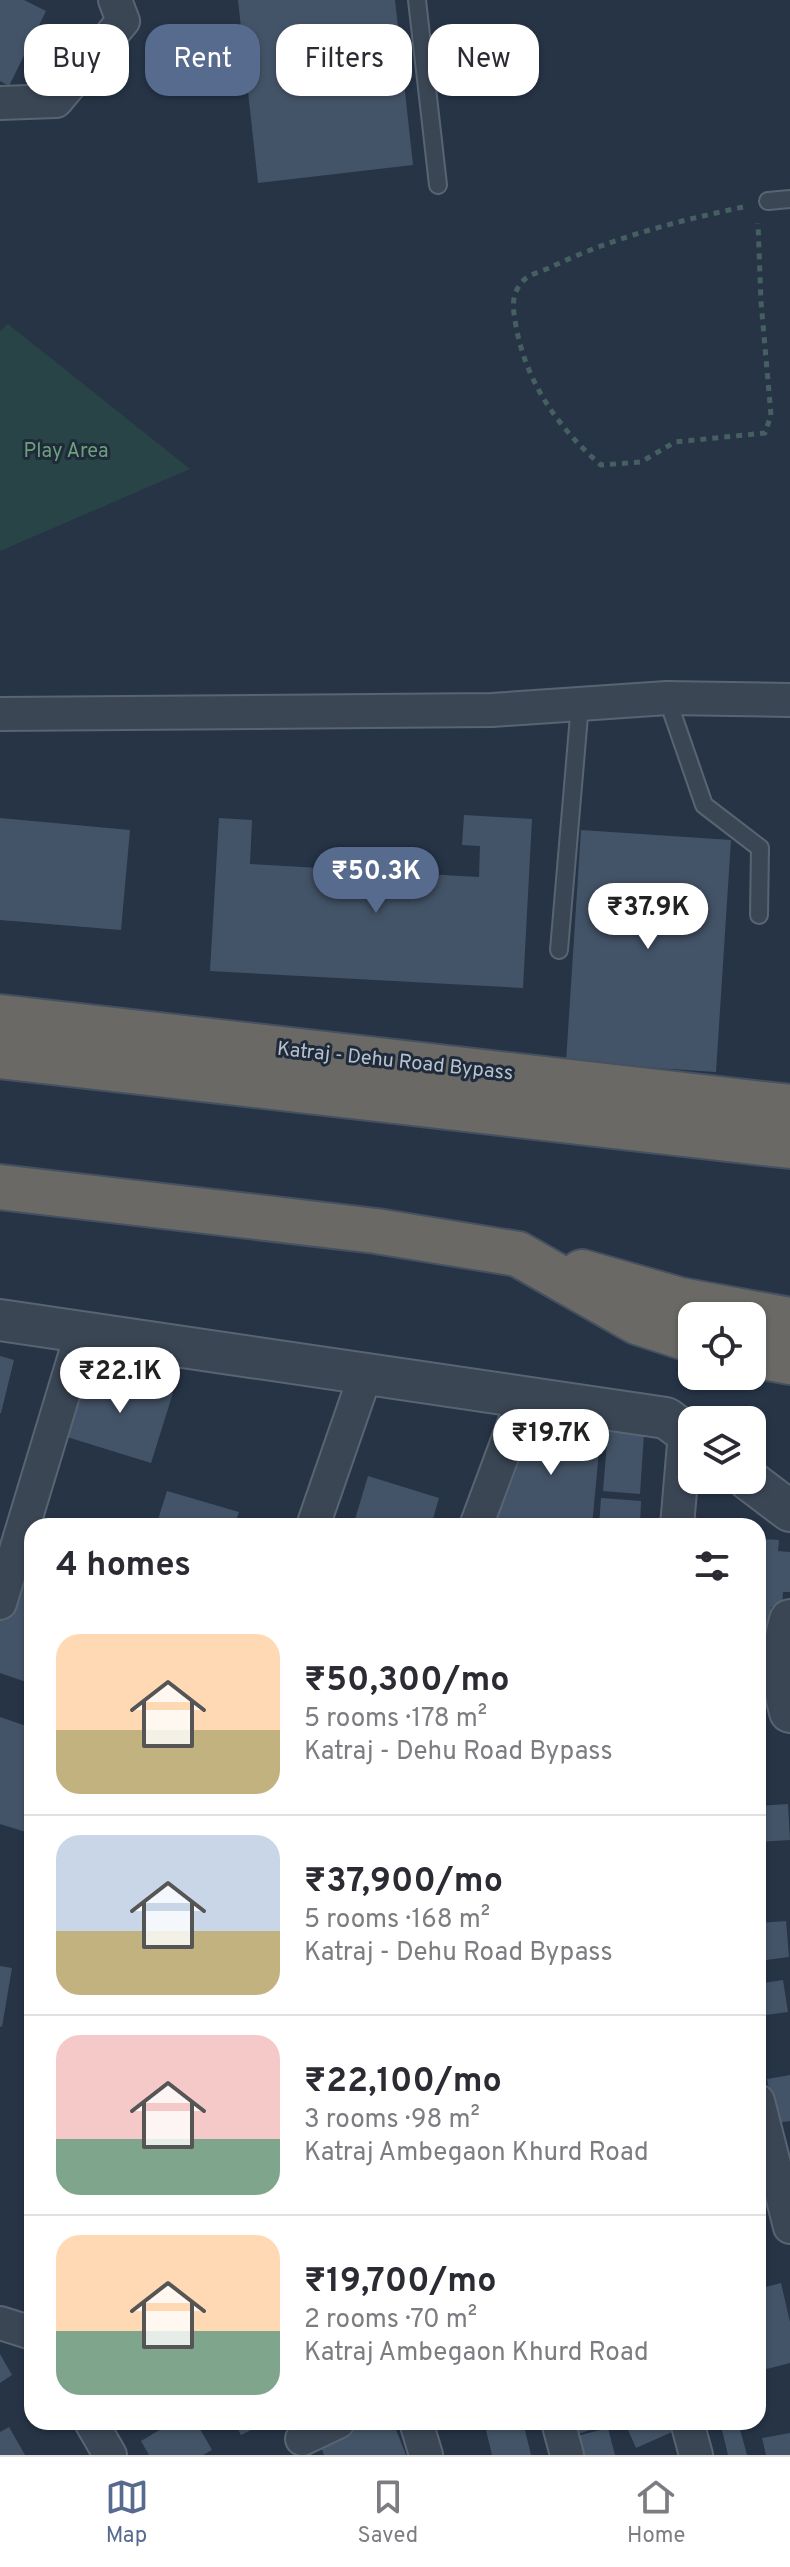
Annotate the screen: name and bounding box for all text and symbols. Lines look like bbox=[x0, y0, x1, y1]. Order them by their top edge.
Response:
chip: Buy bbox=[24, 24, 129, 96]
chip: Rent bbox=[145, 24, 260, 96]
chip: Filters bbox=[276, 24, 412, 96]
chip: New bbox=[428, 24, 539, 96]
park label: Play Area bbox=[24, 439, 108, 465]
pin: ₹50.3K bbox=[311, 847, 441, 915]
text: ₹50.3K bbox=[331, 856, 421, 889]
pin: ₹37.9K bbox=[583, 883, 713, 951]
text: ₹37.9K bbox=[606, 892, 690, 925]
street label: Katraj - Dehu Road Bypass bbox=[276, 1037, 514, 1087]
map controls bbox=[678, 1302, 766, 1494]
button: locate bbox=[678, 1302, 766, 1390]
pin: ₹22.1K bbox=[55, 1347, 185, 1415]
text: ₹22.1K bbox=[78, 1356, 162, 1389]
button: layers bbox=[678, 1406, 766, 1494]
pin: ₹19.7K bbox=[486, 1409, 616, 1477]
text: ₹19.7K bbox=[511, 1418, 591, 1451]
icon: filters bbox=[690, 1544, 734, 1588]
text: 4 homes bbox=[56, 1545, 191, 1588]
text: ₹50,300/mo bbox=[304, 1660, 510, 1703]
icon: home bbox=[120, 1666, 216, 1762]
text: 5 rooms · 178 m² bbox=[304, 1703, 487, 1736]
text: Katraj - Dehu Road Bypass bbox=[304, 1736, 613, 1769]
text: ₹37,900/mo bbox=[304, 1861, 503, 1904]
icon: home bbox=[120, 1867, 216, 1963]
text: 5 rooms · 168 m² bbox=[304, 1904, 490, 1937]
text: Katraj - Dehu Road Bypass bbox=[304, 1937, 613, 1970]
text: ₹22,100/mo bbox=[304, 2061, 502, 2104]
icon: home bbox=[120, 2067, 216, 2163]
text: 3 rooms · 98 m² bbox=[304, 2104, 480, 2137]
text: Katraj Ambegaon Khurd Road bbox=[304, 2137, 649, 2170]
text: ₹19,700/mo bbox=[304, 2261, 497, 2304]
icon: home bbox=[120, 2267, 216, 2363]
text: 2 rooms · 70 m² bbox=[304, 2304, 477, 2337]
text: Katraj Ambegaon Khurd Road bbox=[304, 2337, 649, 2370]
tab: Map bbox=[105, 2475, 149, 2550]
tab: Saved bbox=[358, 2475, 418, 2550]
tab: Home bbox=[627, 2475, 685, 2550]

